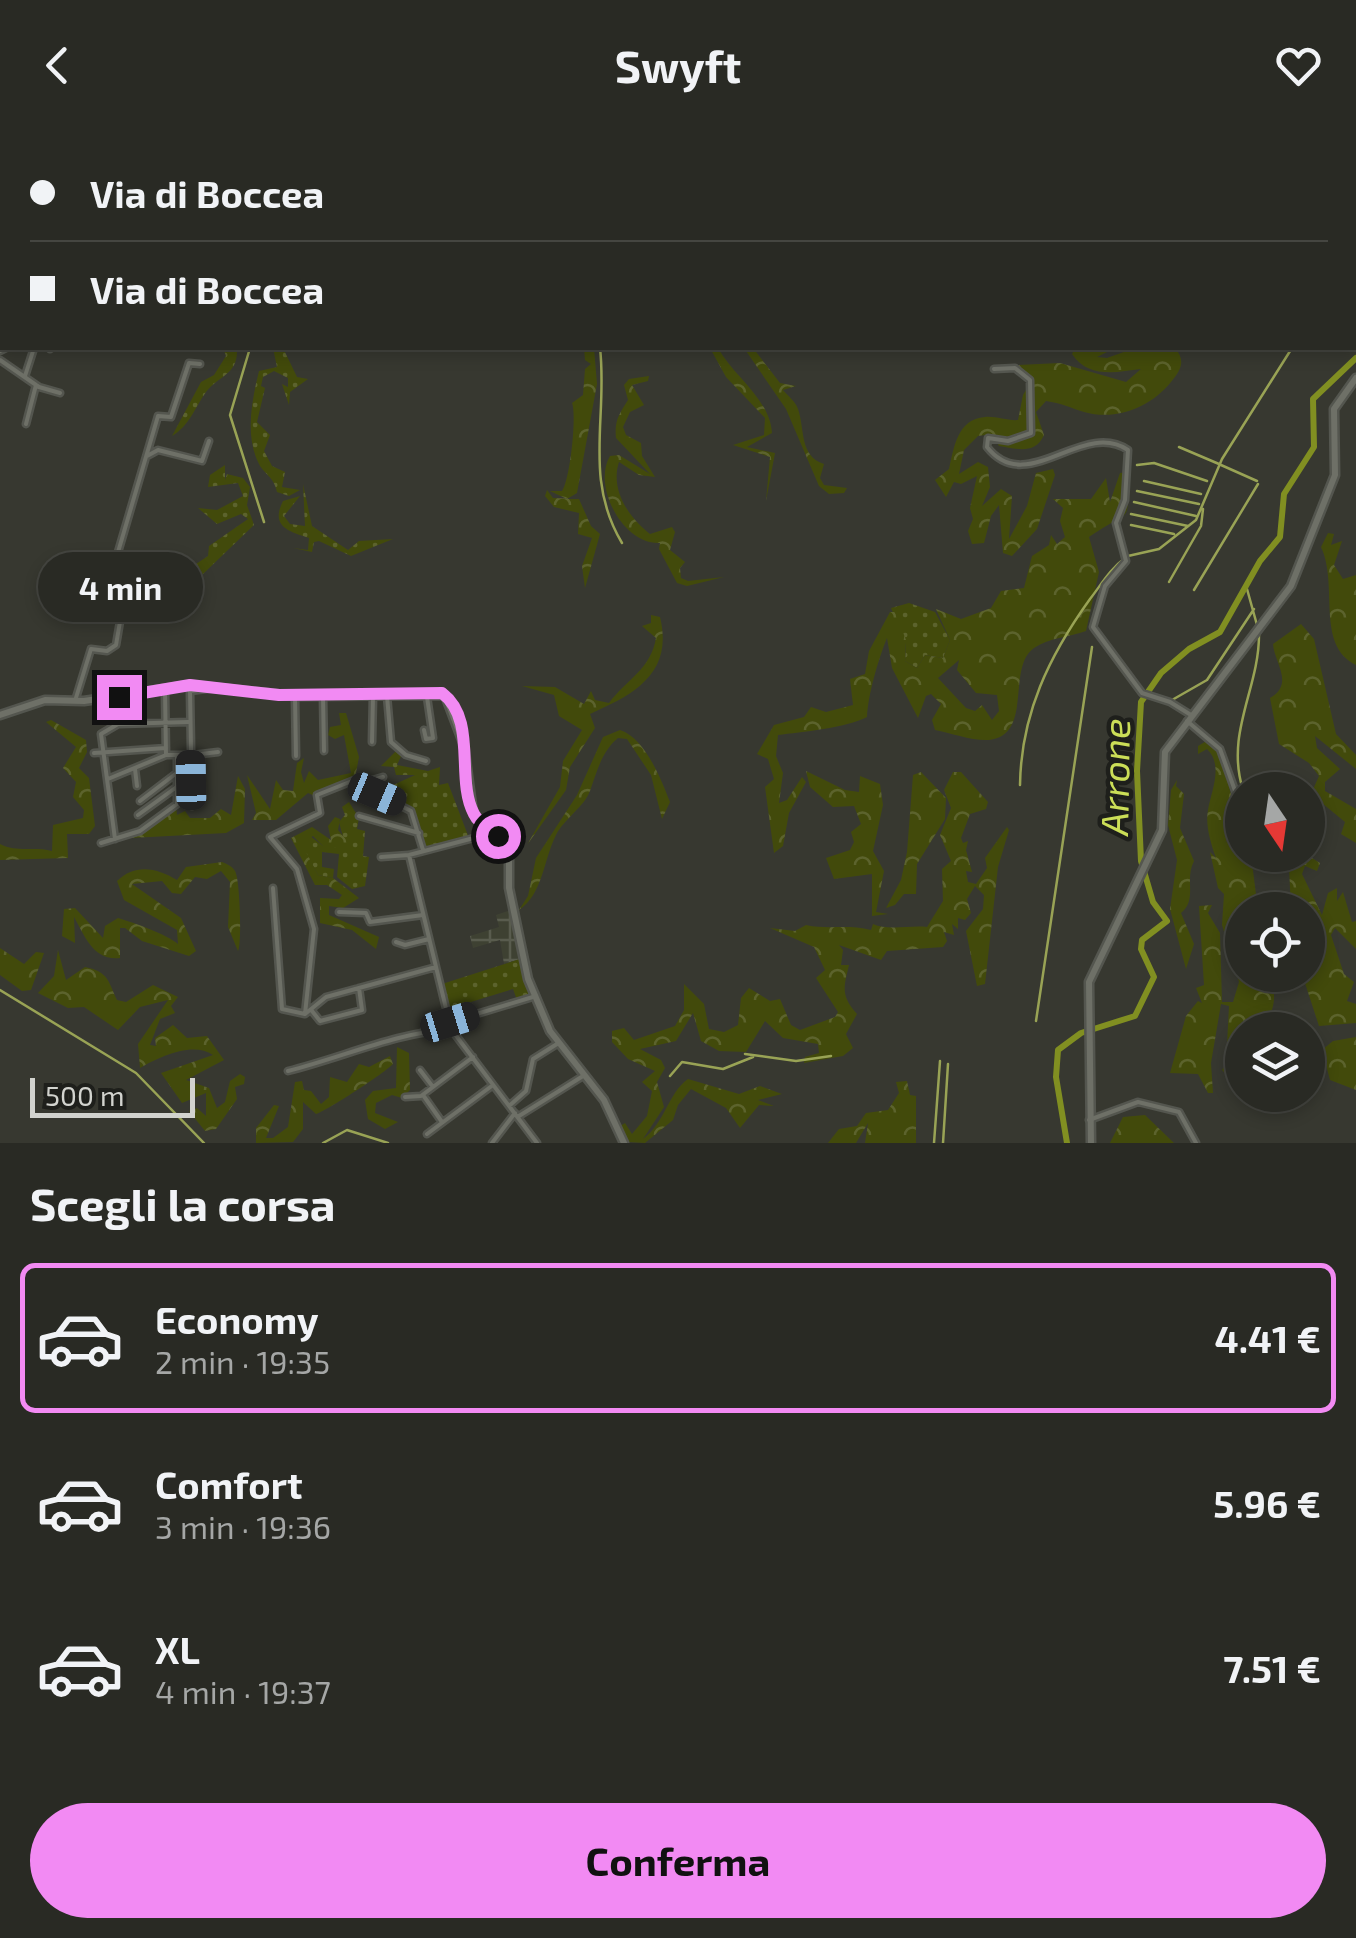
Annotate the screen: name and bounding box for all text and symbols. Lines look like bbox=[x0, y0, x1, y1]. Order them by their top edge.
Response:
icon: back bbox=[30, 38, 85, 93]
text: Swyft bbox=[615, 38, 741, 92]
icon: heart bbox=[1271, 38, 1326, 93]
text: Via di Boccea bbox=[90, 170, 324, 216]
text: Via di Boccea bbox=[90, 266, 324, 312]
callout: 4 min bbox=[36, 552, 202, 622]
text: 4 min bbox=[79, 568, 162, 606]
route end bbox=[97, 675, 142, 720]
water label: Arrone bbox=[1090, 718, 1138, 838]
car bbox=[175, 750, 207, 810]
car bbox=[344, 768, 410, 820]
north arrow bbox=[1225, 772, 1325, 872]
map controls bbox=[1225, 772, 1325, 1112]
route start bbox=[476, 814, 521, 859]
button: locate bbox=[1225, 892, 1325, 992]
car bbox=[417, 999, 483, 1045]
button: layers bbox=[1225, 1012, 1325, 1112]
scale bar bbox=[30, 1073, 195, 1118]
text: 500 m bbox=[45, 1078, 125, 1112]
text: Scegli la corsa bbox=[30, 1176, 335, 1230]
icon: car bbox=[35, 1293, 125, 1383]
text: Economy bbox=[155, 1296, 319, 1342]
text: 4.41 € bbox=[1214, 1315, 1321, 1361]
text: 2 min · 19:35 bbox=[155, 1342, 330, 1380]
icon: car bbox=[35, 1458, 125, 1548]
text: Comfort bbox=[155, 1461, 303, 1507]
text: 5.96 € bbox=[1213, 1480, 1321, 1526]
text: 3 min · 19:36 bbox=[155, 1507, 331, 1545]
icon: car bbox=[35, 1623, 125, 1713]
text: XL bbox=[155, 1626, 200, 1672]
text: 7.51 € bbox=[1223, 1645, 1321, 1691]
text: 4 min · 19:37 bbox=[155, 1672, 331, 1710]
button: Conferma bbox=[30, 1803, 1326, 1918]

